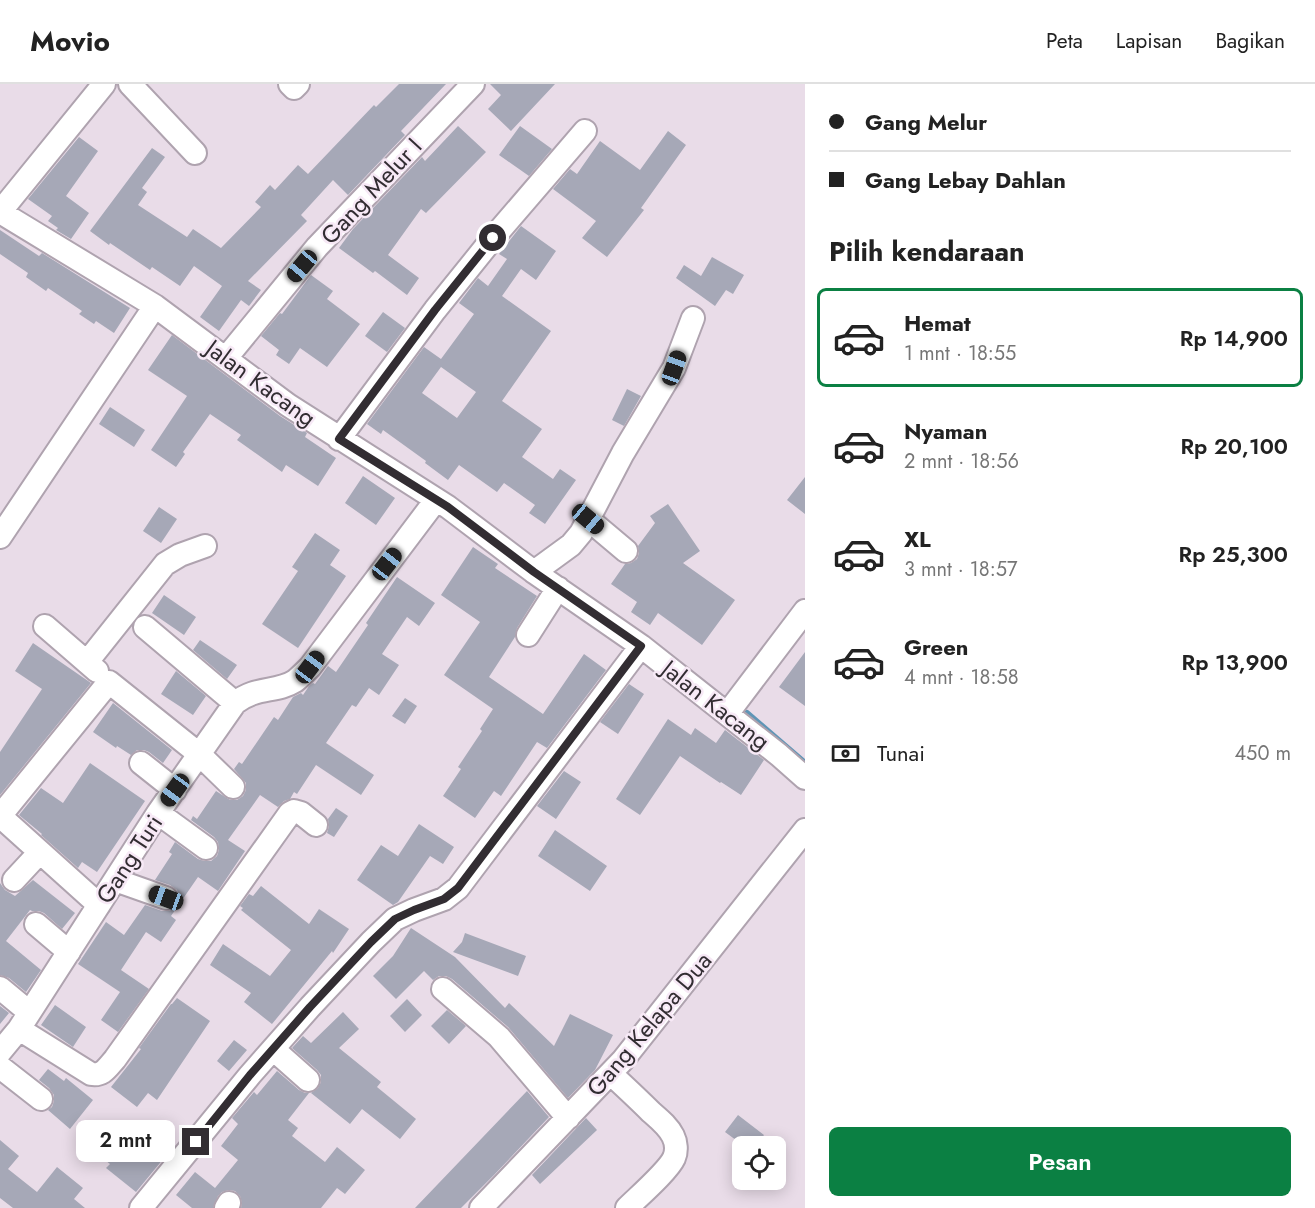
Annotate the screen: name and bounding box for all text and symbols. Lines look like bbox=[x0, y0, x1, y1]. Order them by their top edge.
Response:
text: Movio bbox=[30, 21, 110, 62]
text: Peta bbox=[1046, 26, 1083, 56]
text: Lapisan bbox=[1116, 26, 1182, 56]
text: Bagikan bbox=[1215, 26, 1285, 56]
text: Gang Melur bbox=[865, 106, 987, 138]
street label: Gang Melur I bbox=[312, 130, 430, 252]
text: Gang Lebay Dahlan bbox=[865, 164, 1066, 196]
route start bbox=[479, 224, 506, 251]
text: Pilih kendaraan bbox=[829, 232, 1025, 271]
car bbox=[284, 246, 320, 286]
text: Hemat bbox=[904, 307, 971, 339]
icon: car bbox=[832, 311, 886, 365]
text: Rp 14,900 bbox=[1180, 322, 1288, 354]
street label: Jalan Kacang bbox=[196, 329, 323, 435]
text: 1 mnt · 18:55 bbox=[904, 339, 1016, 368]
car bbox=[659, 348, 689, 388]
text: Nyaman bbox=[904, 415, 987, 447]
icon: car bbox=[832, 419, 886, 473]
text: Rp 20,100 bbox=[1180, 430, 1288, 462]
text: 2 mnt · 18:56 bbox=[904, 447, 1019, 476]
car bbox=[568, 501, 608, 537]
text: XL bbox=[904, 523, 931, 555]
icon: car bbox=[832, 527, 886, 581]
text: Rp 25,300 bbox=[1179, 538, 1288, 570]
car bbox=[369, 544, 405, 584]
text: 3 mnt · 18:57 bbox=[904, 555, 1018, 584]
text: Green bbox=[904, 631, 968, 663]
icon: car bbox=[832, 635, 886, 689]
text: Rp 13,900 bbox=[1182, 646, 1288, 678]
car bbox=[292, 647, 328, 687]
street label: Jalan Kacang bbox=[652, 650, 777, 758]
text: 4 mnt · 18:58 bbox=[904, 663, 1019, 692]
icon: cash bbox=[829, 737, 862, 770]
text: Tunai bbox=[877, 737, 925, 769]
text: 450 m bbox=[1234, 739, 1291, 768]
car bbox=[157, 770, 193, 810]
street label: Gang Turi bbox=[87, 808, 171, 910]
car bbox=[146, 883, 186, 913]
street label: Gang Kelapa Dua bbox=[578, 944, 720, 1104]
callout: 2 mnt bbox=[76, 1121, 175, 1163]
text: 2 mnt bbox=[100, 1126, 151, 1155]
button: Pesan bbox=[829, 1127, 1291, 1196]
route end bbox=[182, 1128, 209, 1155]
map controls bbox=[732, 1136, 786, 1190]
button: locate bbox=[732, 1136, 786, 1190]

